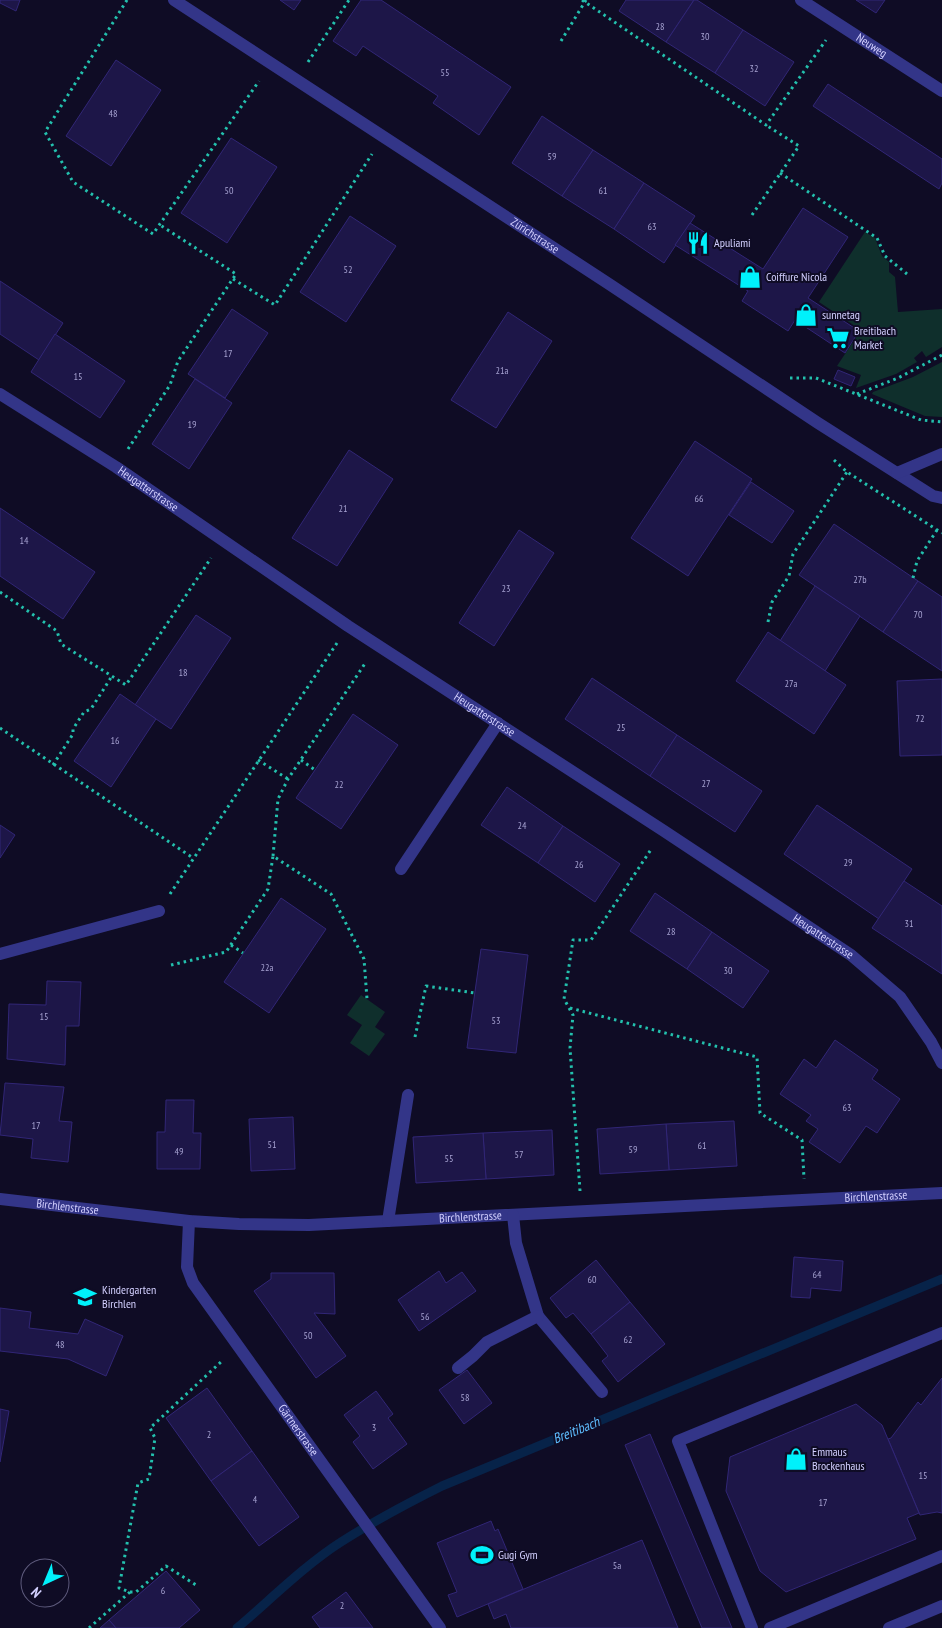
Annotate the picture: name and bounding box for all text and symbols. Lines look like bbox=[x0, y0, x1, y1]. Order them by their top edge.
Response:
house number: 28 bbox=[656, 20, 665, 33]
house number: 30 bbox=[701, 30, 710, 43]
street label: Neuweg bbox=[854, 30, 890, 61]
house number: 32 bbox=[750, 62, 759, 75]
house number: 55 bbox=[441, 66, 450, 79]
house number: 48 bbox=[109, 107, 118, 120]
house number: 59 bbox=[548, 150, 557, 163]
house number: 50 bbox=[225, 184, 234, 197]
house number: 61 bbox=[599, 184, 608, 197]
street label: Zürichstrasse bbox=[508, 214, 562, 256]
house number: 63 bbox=[648, 220, 657, 233]
restaurant icon: Apuliami bbox=[685, 230, 711, 256]
place label: Apuliami bbox=[714, 235, 751, 250]
house number: 52 bbox=[344, 263, 353, 276]
shop icon: Coiffure Nicola bbox=[737, 264, 763, 290]
place label: Coiffure Nicola bbox=[766, 269, 827, 284]
shop icon: sunnetag bbox=[793, 302, 819, 328]
place label: sunnetag bbox=[822, 307, 860, 322]
place label: Breitibach Market bbox=[854, 323, 896, 352]
supermarket icon: Breitibach Market bbox=[825, 325, 851, 351]
house number: 17 bbox=[224, 347, 233, 360]
house number: 21a bbox=[496, 364, 509, 377]
house number: 15 bbox=[74, 370, 83, 383]
house number: 19 bbox=[188, 418, 197, 431]
street label: Heugatterstrasse bbox=[115, 463, 182, 515]
house number: 66 bbox=[695, 492, 704, 505]
house number: 21 bbox=[339, 502, 348, 515]
house number: 14 bbox=[20, 534, 29, 547]
house number: 27b bbox=[853, 573, 867, 586]
house number: 23 bbox=[502, 582, 511, 595]
house number: 70 bbox=[914, 608, 923, 621]
house number: 18 bbox=[179, 666, 188, 679]
house number: 27a bbox=[785, 677, 797, 690]
street label: Heugatterstrasse bbox=[451, 689, 518, 739]
house number: 72 bbox=[916, 712, 925, 725]
house number: 25 bbox=[617, 721, 626, 734]
house number: 16 bbox=[111, 734, 120, 747]
house number: 27 bbox=[702, 777, 711, 790]
house number: 22 bbox=[335, 778, 344, 791]
house number: 24 bbox=[518, 819, 527, 832]
house number: 29 bbox=[844, 856, 853, 869]
house number: 26 bbox=[575, 858, 584, 871]
street label: Heugatterstrasse bbox=[790, 911, 857, 962]
house number: 31 bbox=[905, 917, 914, 930]
house number: 28 bbox=[667, 925, 676, 938]
house number: 22a bbox=[261, 961, 274, 974]
house number: 30 bbox=[724, 964, 733, 977]
house number: 15 bbox=[40, 1010, 49, 1023]
house number: 53 bbox=[492, 1014, 501, 1027]
house number: 63 bbox=[843, 1101, 852, 1114]
house number: 17 bbox=[32, 1119, 41, 1132]
house number: 51 bbox=[268, 1138, 277, 1151]
house number: 61 bbox=[698, 1139, 707, 1152]
house number: 59 bbox=[629, 1143, 638, 1156]
house number: 49 bbox=[175, 1145, 184, 1158]
house number: 57 bbox=[515, 1148, 524, 1161]
house number: 55 bbox=[445, 1152, 454, 1165]
street label: Birchlenstrasse bbox=[844, 1187, 908, 1205]
street label: Birchlenstrasse bbox=[36, 1195, 100, 1217]
street label: Birchlenstrasse bbox=[439, 1207, 502, 1225]
house number: 64 bbox=[813, 1268, 822, 1281]
house number: 60 bbox=[588, 1273, 597, 1286]
place label: Kindergarten Birchlen bbox=[102, 1282, 156, 1311]
school or university icon: Kindergarten Birchlen bbox=[72, 1284, 98, 1310]
house number: 56 bbox=[421, 1310, 430, 1323]
house number: 50 bbox=[304, 1329, 313, 1342]
house number: 62 bbox=[624, 1333, 633, 1346]
house number: 48 bbox=[56, 1338, 65, 1351]
house number: 58 bbox=[461, 1391, 470, 1404]
street label: Gärtnerstrasse bbox=[275, 1401, 322, 1458]
water label: Breitibach bbox=[550, 1412, 603, 1448]
house number: 3 bbox=[372, 1421, 376, 1434]
house number: 2 bbox=[207, 1428, 211, 1441]
place label: Emmaus Brockenhaus bbox=[812, 1444, 865, 1473]
shop icon: Emmaus Brockenhaus bbox=[783, 1446, 809, 1472]
house number: 15 bbox=[919, 1469, 928, 1482]
house number: 4 bbox=[253, 1493, 258, 1506]
house number: 17 bbox=[819, 1496, 828, 1509]
sports icon: Gugi Gym bbox=[469, 1542, 495, 1568]
place label: Gugi Gym bbox=[498, 1547, 538, 1562]
north arrow bbox=[20, 1558, 70, 1608]
house number: 5a bbox=[613, 1559, 621, 1572]
text: N bbox=[27, 1583, 45, 1601]
house number: 6 bbox=[161, 1584, 166, 1597]
house number: 2 bbox=[340, 1599, 344, 1612]

